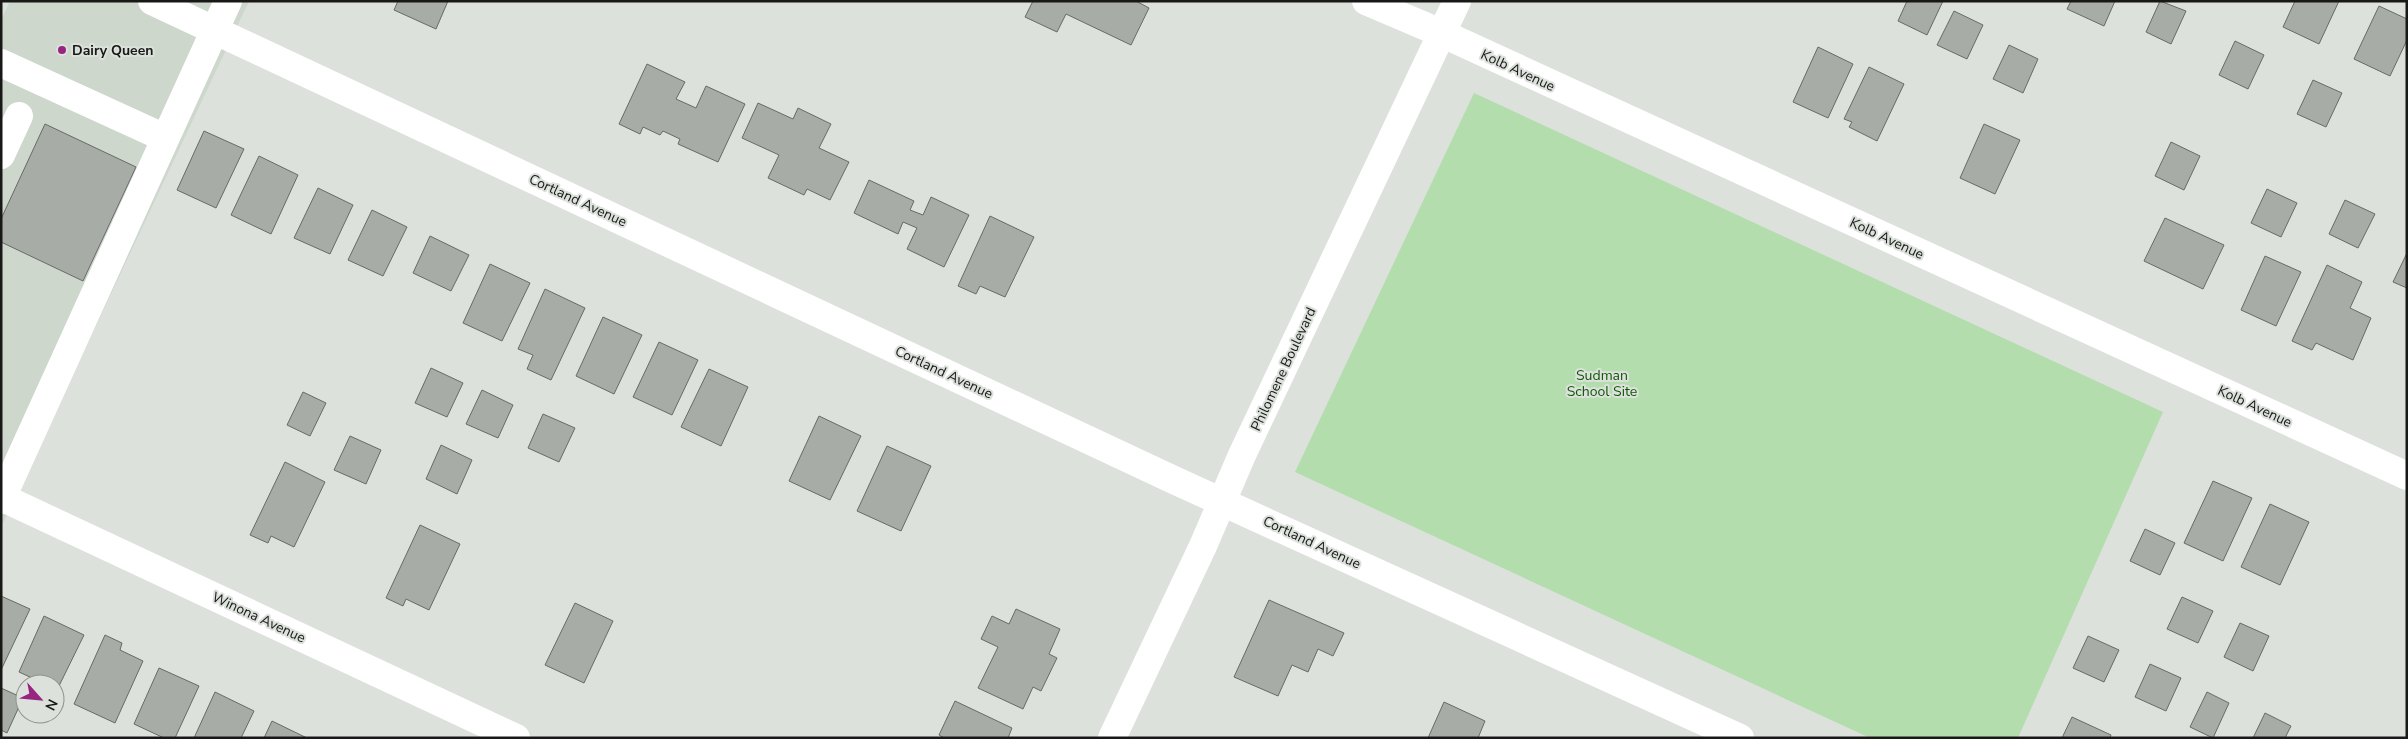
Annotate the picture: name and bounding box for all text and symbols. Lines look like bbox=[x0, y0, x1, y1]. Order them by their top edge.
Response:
place label: Dairy Queen bbox=[72, 41, 153, 60]
marker: Dairy Queen bbox=[56, 44, 68, 56]
street label: Kolb Avenue bbox=[1478, 45, 1558, 96]
street label: Cortland Avenue bbox=[526, 169, 630, 231]
street label: Kolb Avenue bbox=[1847, 213, 1927, 264]
street label: Philomene Boulevard bbox=[1246, 304, 1320, 434]
street label: Cortland Avenue bbox=[892, 341, 996, 403]
park label: Sudman School Site bbox=[1567, 366, 1637, 401]
street label: Kolb Avenue bbox=[2215, 381, 2295, 432]
street label: Cortland Avenue bbox=[1260, 511, 1364, 573]
street label: Winona Avenue bbox=[209, 587, 309, 647]
north arrow bbox=[15, 674, 65, 724]
text: N bbox=[40, 696, 62, 714]

